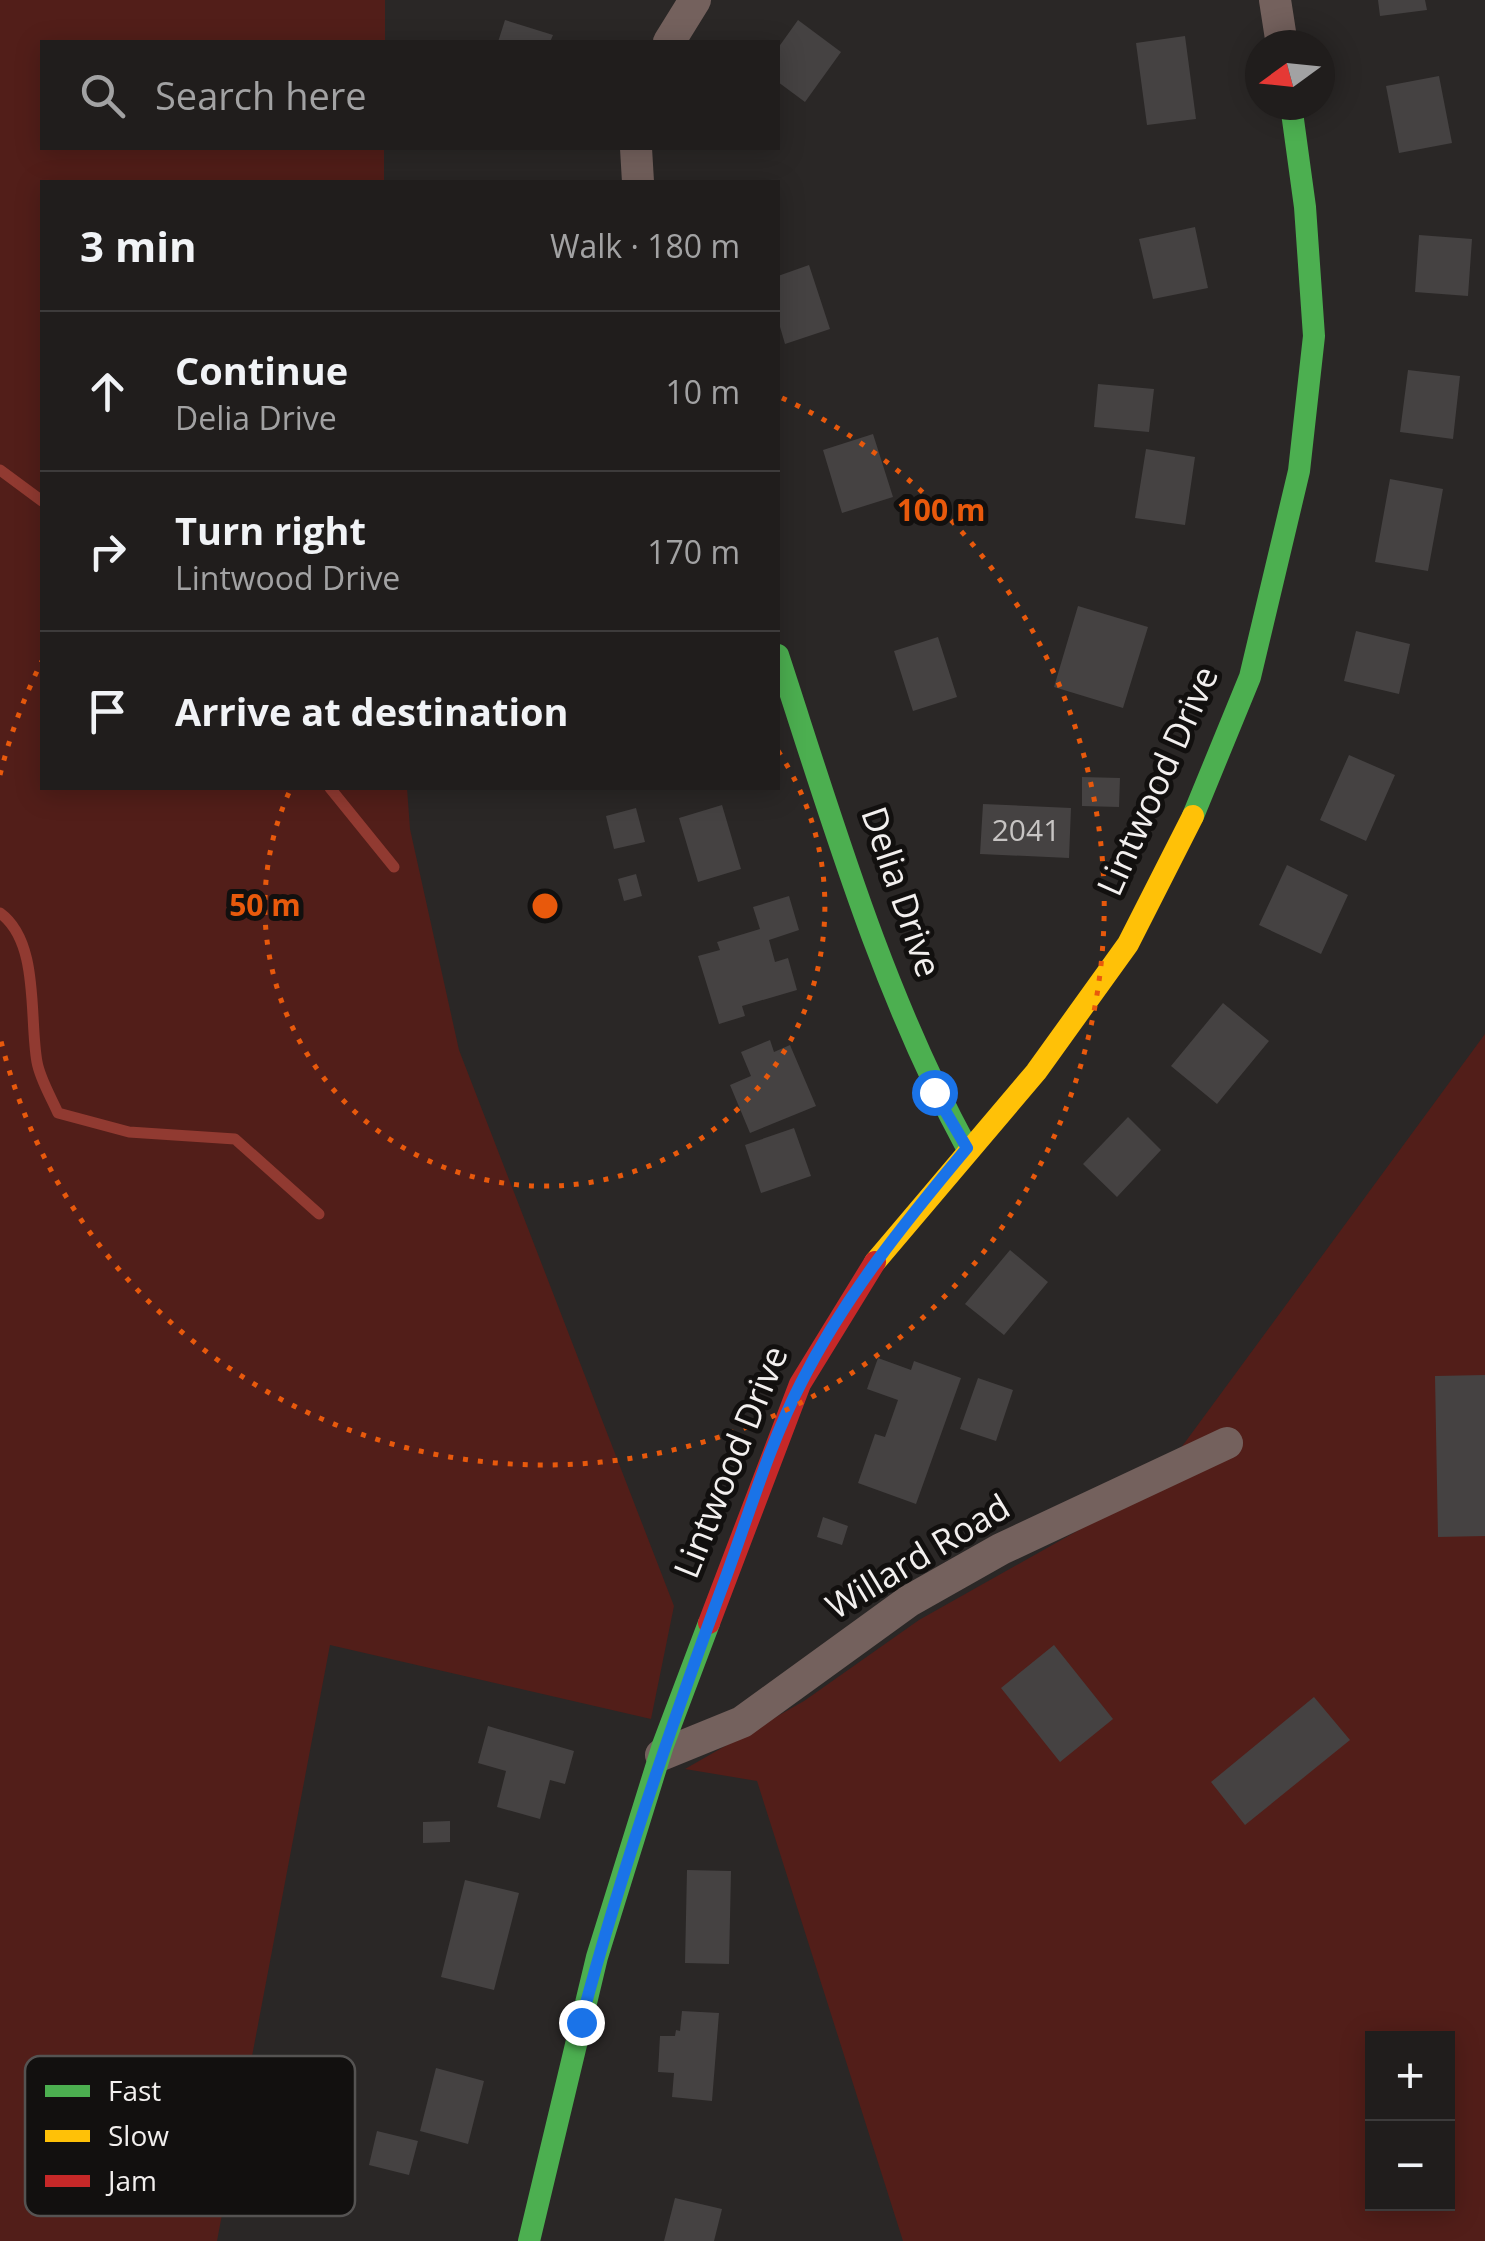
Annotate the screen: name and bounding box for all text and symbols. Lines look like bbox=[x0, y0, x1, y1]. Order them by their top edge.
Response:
north arrow bbox=[1245, 30, 1335, 120]
search box bbox=[40, 40, 780, 150]
icon: search bbox=[75, 68, 130, 123]
text: Search here bbox=[155, 69, 367, 121]
text: 3 min bbox=[80, 217, 197, 274]
text: Walk · 180 m bbox=[550, 224, 740, 267]
text: Continue bbox=[175, 344, 348, 396]
icon: ahead bbox=[80, 364, 135, 419]
text: 10 m bbox=[665, 370, 740, 413]
text: Delia Drive bbox=[175, 396, 337, 439]
text: 100 m bbox=[897, 489, 985, 530]
text: Turn right bbox=[175, 504, 366, 556]
icon: right bbox=[80, 524, 135, 579]
text: 170 m bbox=[647, 530, 740, 573]
text: Lintwood Drive bbox=[175, 556, 400, 599]
street label: Lintwood Drive bbox=[1085, 658, 1228, 903]
icon: arrive bbox=[80, 684, 135, 739]
text: Arrive at destination bbox=[175, 685, 569, 737]
street label: Delia Drive bbox=[851, 800, 953, 983]
house number: 2041 bbox=[992, 809, 1060, 850]
text: 50 m bbox=[229, 884, 301, 925]
centre of rings bbox=[527, 888, 563, 924]
route start bbox=[912, 1070, 958, 1116]
street label: Lintwood Drive bbox=[662, 1338, 798, 1584]
street label: Willard Road bbox=[817, 1482, 1018, 1629]
route end bbox=[559, 2000, 605, 2046]
map controls bbox=[1365, 2031, 1455, 2211]
button: + bbox=[1365, 2031, 1455, 2121]
legend bbox=[25, 2056, 355, 2216]
text: Fast bbox=[108, 2071, 161, 2109]
text: Slow bbox=[108, 2116, 169, 2154]
button: − bbox=[1365, 2121, 1455, 2211]
text: Jam bbox=[105, 2161, 157, 2199]

